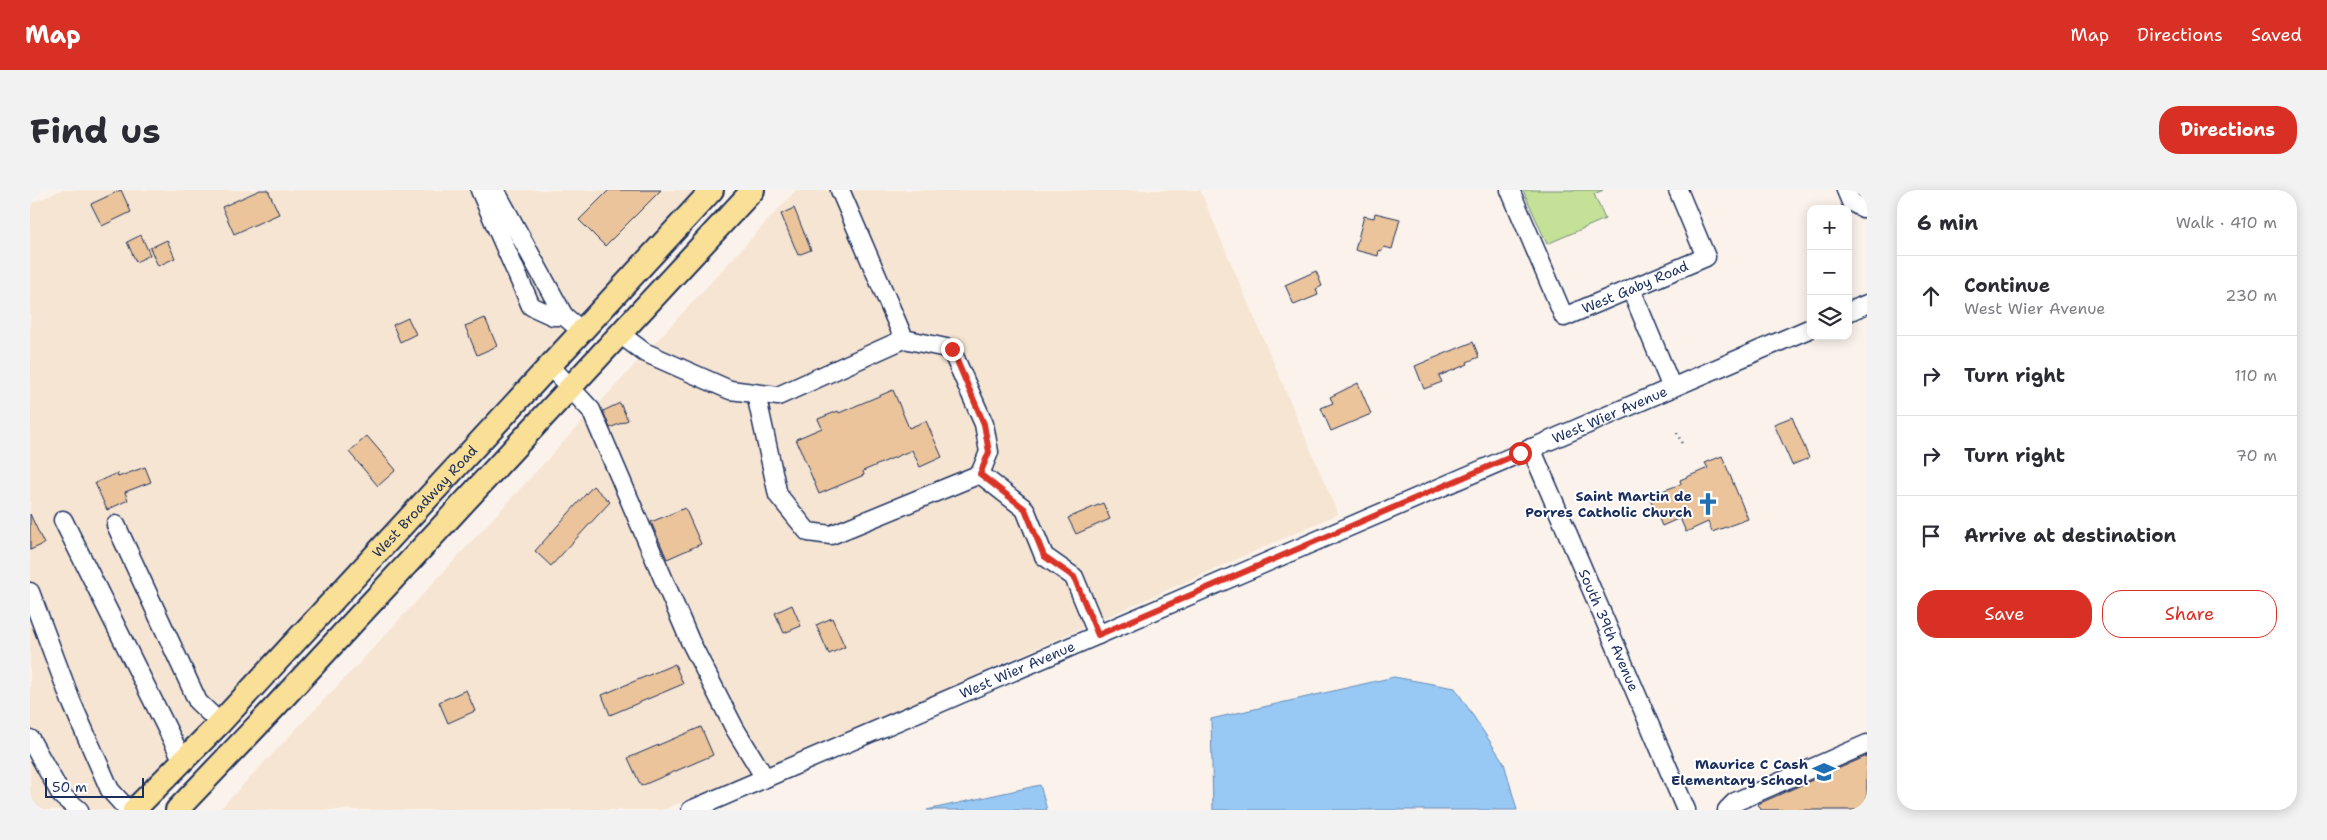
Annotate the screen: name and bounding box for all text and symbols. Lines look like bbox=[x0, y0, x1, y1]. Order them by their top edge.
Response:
text: Map bbox=[25, 19, 81, 51]
text: Map bbox=[2071, 23, 2109, 47]
text: Directions bbox=[2137, 23, 2223, 47]
text: Saved bbox=[2251, 23, 2302, 47]
button: Directions bbox=[2159, 106, 2297, 154]
text: Find us bbox=[30, 107, 161, 154]
map controls bbox=[1807, 205, 1852, 340]
button: + bbox=[1807, 205, 1852, 250]
text: 6 min bbox=[1917, 209, 1978, 237]
text: Walk · 410 m bbox=[2176, 212, 2277, 233]
button: − bbox=[1807, 250, 1852, 295]
street label: West Gaby Road bbox=[1579, 257, 1691, 317]
text: Continue bbox=[1964, 273, 2050, 298]
icon: ahead bbox=[1917, 282, 1945, 310]
text: 230 m bbox=[2225, 285, 2277, 306]
button: layers bbox=[1807, 295, 1852, 340]
text: West Wier Avenue bbox=[1964, 298, 2105, 319]
route end bbox=[941, 338, 964, 361]
icon: right bbox=[1917, 362, 1945, 390]
text: Turn right bbox=[1964, 363, 2065, 388]
text: 110 m bbox=[2234, 365, 2277, 386]
street label: West Wier Avenue bbox=[1549, 382, 1670, 447]
street label: West Broadway Road bbox=[368, 441, 481, 561]
route start bbox=[1509, 442, 1532, 465]
icon: right bbox=[1917, 442, 1945, 470]
text: Turn right bbox=[1964, 443, 2065, 468]
text: 70 m bbox=[2236, 445, 2277, 466]
place label: Saint Martin de Porres Catholic Church bbox=[1525, 487, 1692, 521]
church icon: Saint Martin de Porres Catholic Church bbox=[1695, 491, 1721, 517]
icon: arrive bbox=[1917, 522, 1945, 550]
text: Arrive at destination bbox=[1964, 523, 2176, 548]
street label: South 39th Avenue bbox=[1575, 566, 1643, 694]
button: Save bbox=[1917, 590, 2092, 638]
button: Share bbox=[2102, 590, 2277, 638]
street label: West Wier Avenue bbox=[957, 637, 1078, 702]
place label: Maurice C Cash Elementary School bbox=[1671, 755, 1808, 789]
school or university icon: Maurice C Cash Elementary School bbox=[1811, 759, 1837, 785]
scale bar bbox=[45, 775, 144, 798]
text: 50 m bbox=[52, 778, 87, 796]

